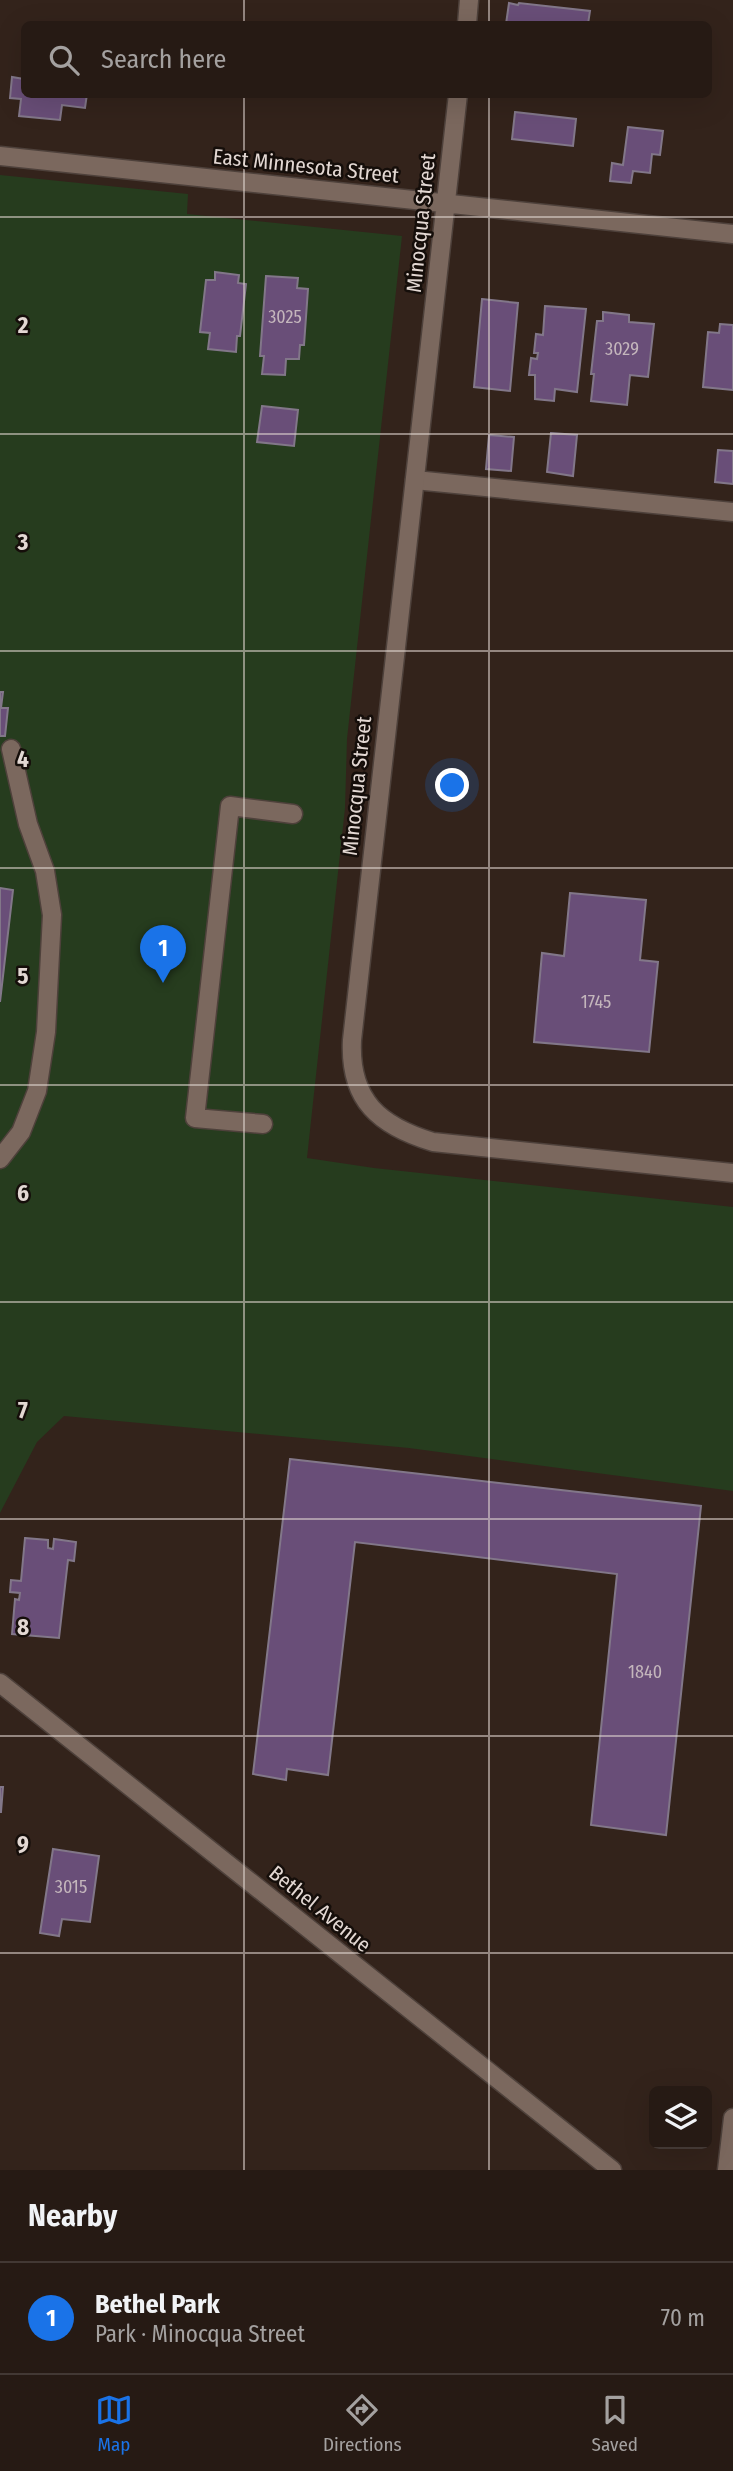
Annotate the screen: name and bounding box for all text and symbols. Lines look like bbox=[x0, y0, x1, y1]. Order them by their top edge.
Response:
search box bbox=[21, 21, 712, 98]
icon: search bbox=[45, 41, 83, 79]
text: Search here bbox=[101, 44, 226, 75]
street label: East Minnesota Street bbox=[212, 143, 400, 189]
street label: Minocqua Street bbox=[401, 152, 441, 294]
house number: 3025 bbox=[268, 306, 302, 328]
text: 2 bbox=[17, 311, 29, 339]
house number: 3029 bbox=[605, 338, 639, 360]
text: 3 bbox=[17, 528, 29, 556]
street label: Minocqua Street bbox=[337, 715, 377, 857]
text: 4 bbox=[17, 745, 29, 773]
your location bbox=[435, 768, 469, 802]
pin: 1 bbox=[140, 925, 186, 983]
text: 5 bbox=[17, 962, 29, 990]
house number: 1745 bbox=[581, 991, 611, 1013]
text: 6 bbox=[17, 1179, 29, 1207]
text: 7 bbox=[18, 1396, 28, 1424]
text: 8 bbox=[17, 1613, 29, 1641]
house number: 1840 bbox=[628, 1661, 662, 1683]
text: 9 bbox=[17, 1830, 29, 1858]
street label: Bethel Avenue bbox=[264, 1860, 376, 1958]
house number: 3015 bbox=[55, 1876, 87, 1898]
map controls bbox=[649, 2086, 712, 2149]
button: layers bbox=[649, 2086, 712, 2149]
text: Nearby bbox=[28, 2198, 117, 2234]
text: Bethel Park bbox=[95, 2289, 220, 2320]
text: 1 bbox=[46, 2304, 56, 2332]
text: 70 m bbox=[661, 2304, 705, 2332]
text: Park · Minocqua Street bbox=[95, 2320, 305, 2348]
tab: Map bbox=[95, 2391, 133, 2456]
tab: Directions bbox=[323, 2391, 402, 2456]
tab: Saved bbox=[592, 2391, 638, 2456]

